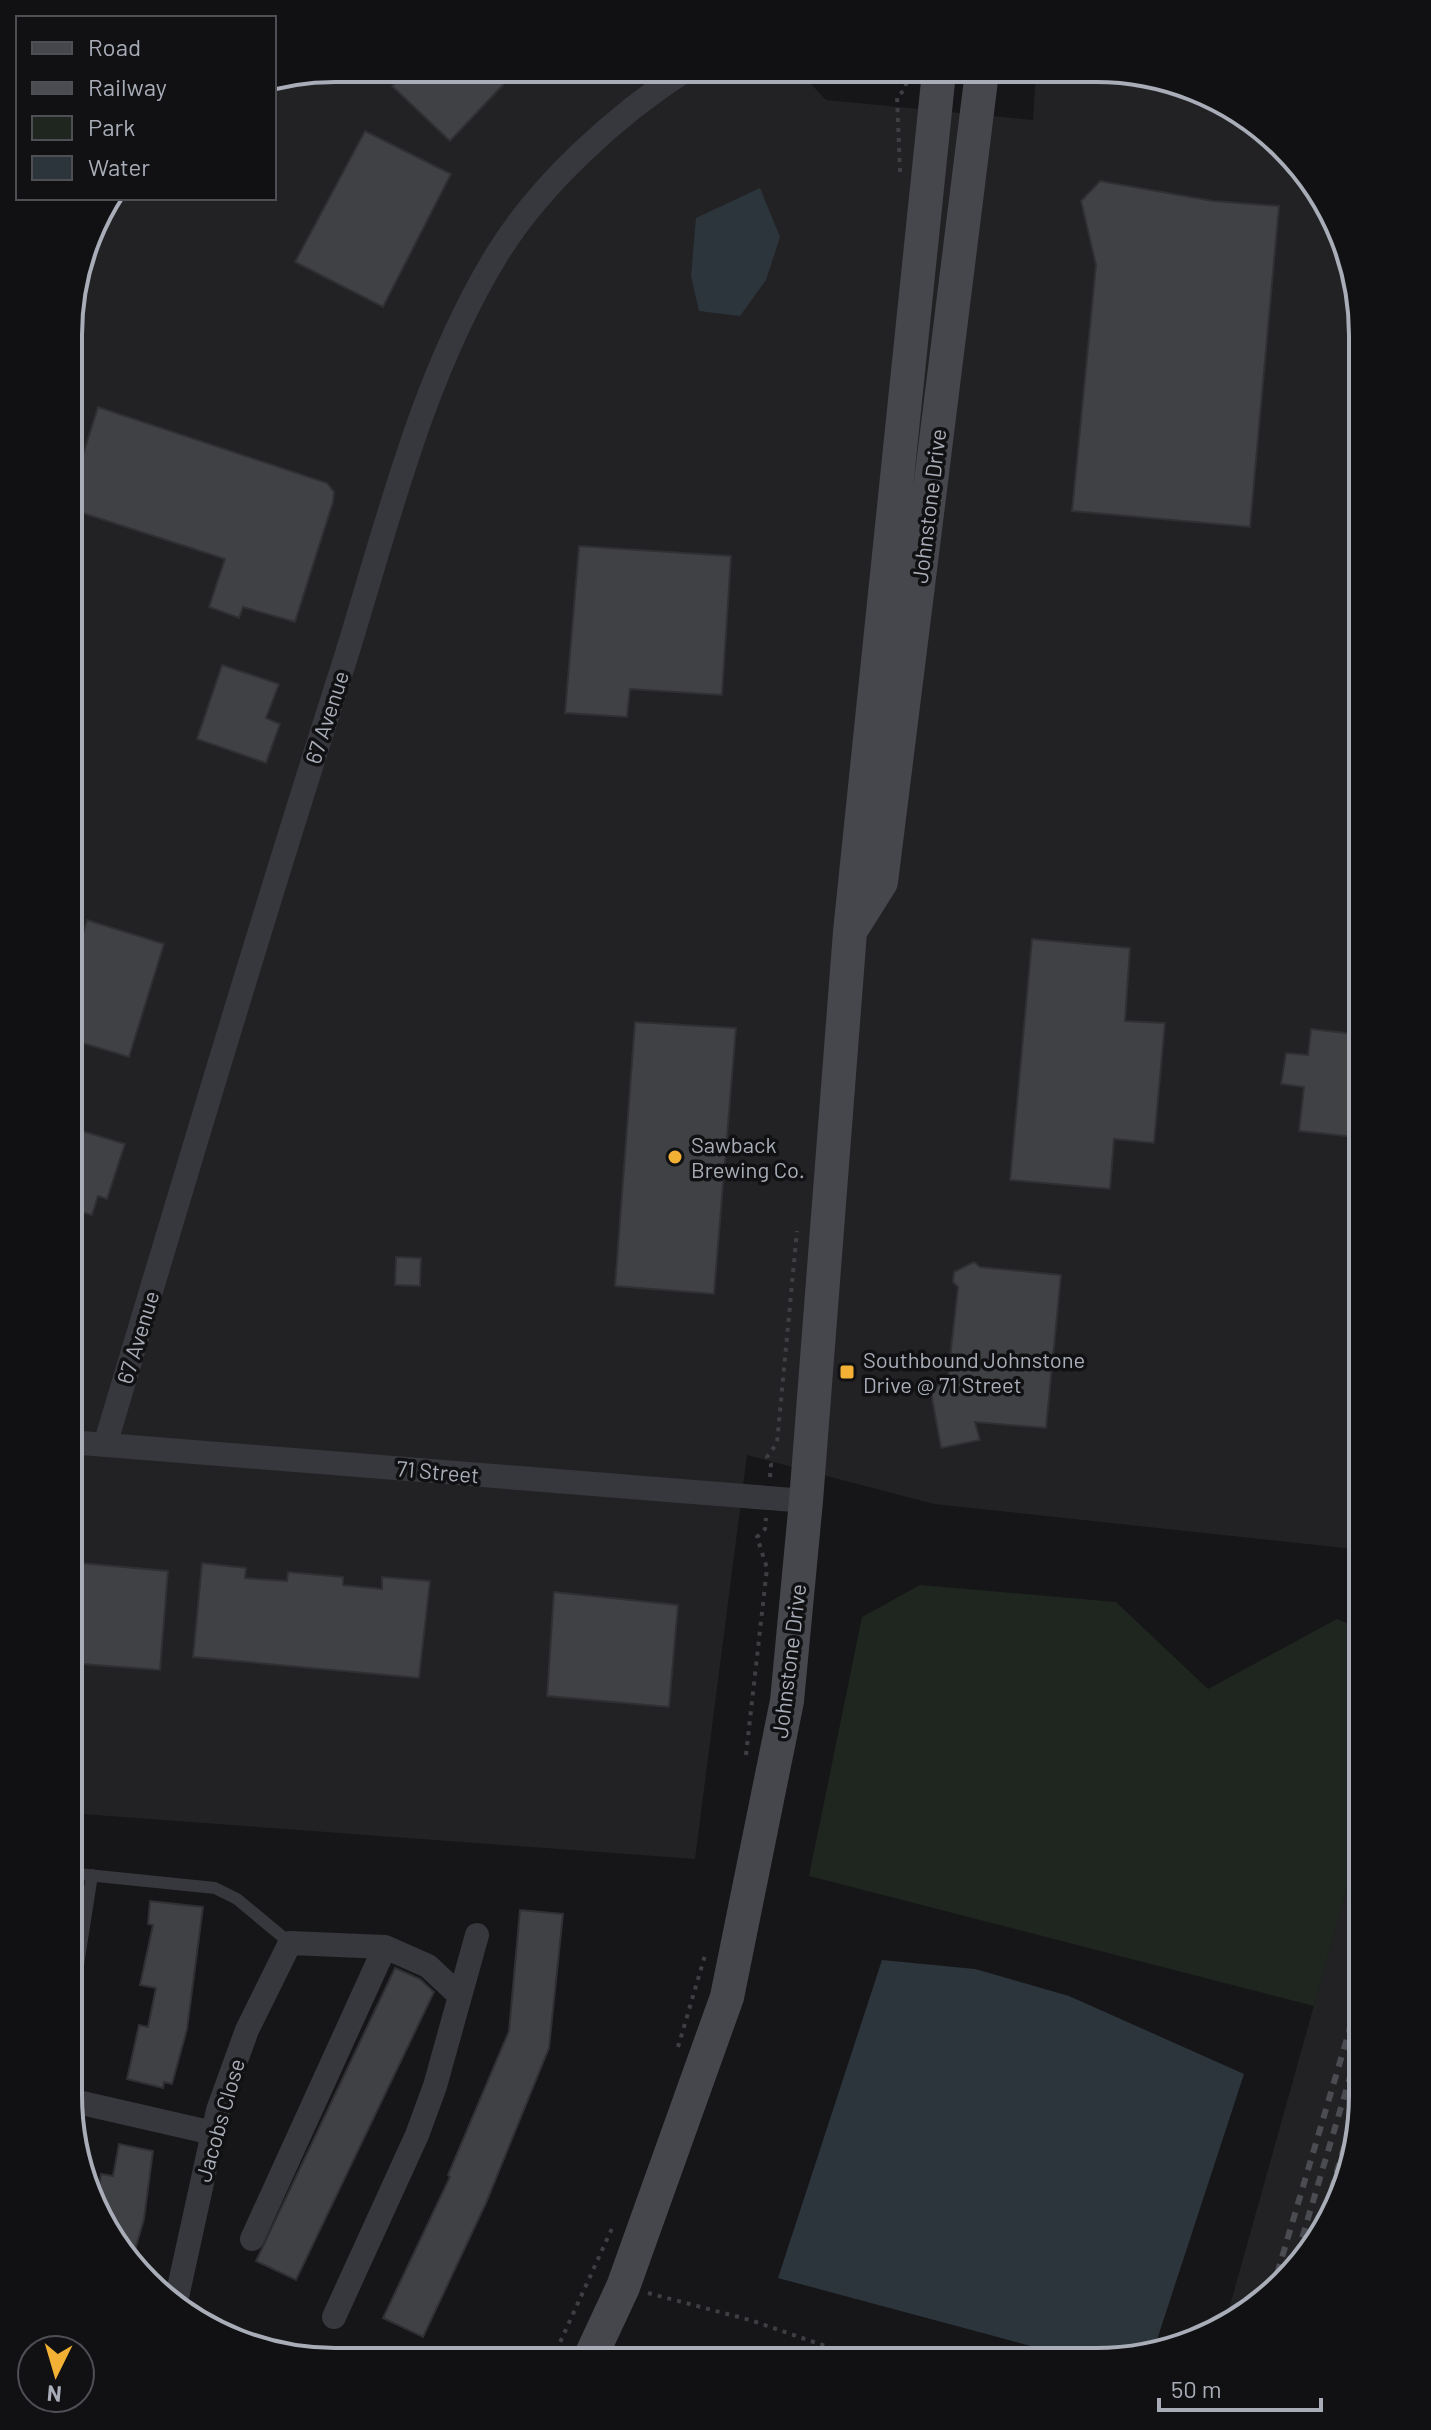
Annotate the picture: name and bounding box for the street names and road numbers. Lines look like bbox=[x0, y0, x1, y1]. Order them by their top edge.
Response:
street label: Johnstone Drive bbox=[906, 427, 950, 585]
street label: 67 Avenue bbox=[299, 667, 353, 767]
street label: 67 Avenue bbox=[111, 1287, 163, 1387]
street label: 71 Street bbox=[396, 1454, 480, 1488]
street label: Johnstone Drive bbox=[766, 1582, 810, 1740]
street label: Jacobs Close bbox=[189, 2055, 249, 2185]

